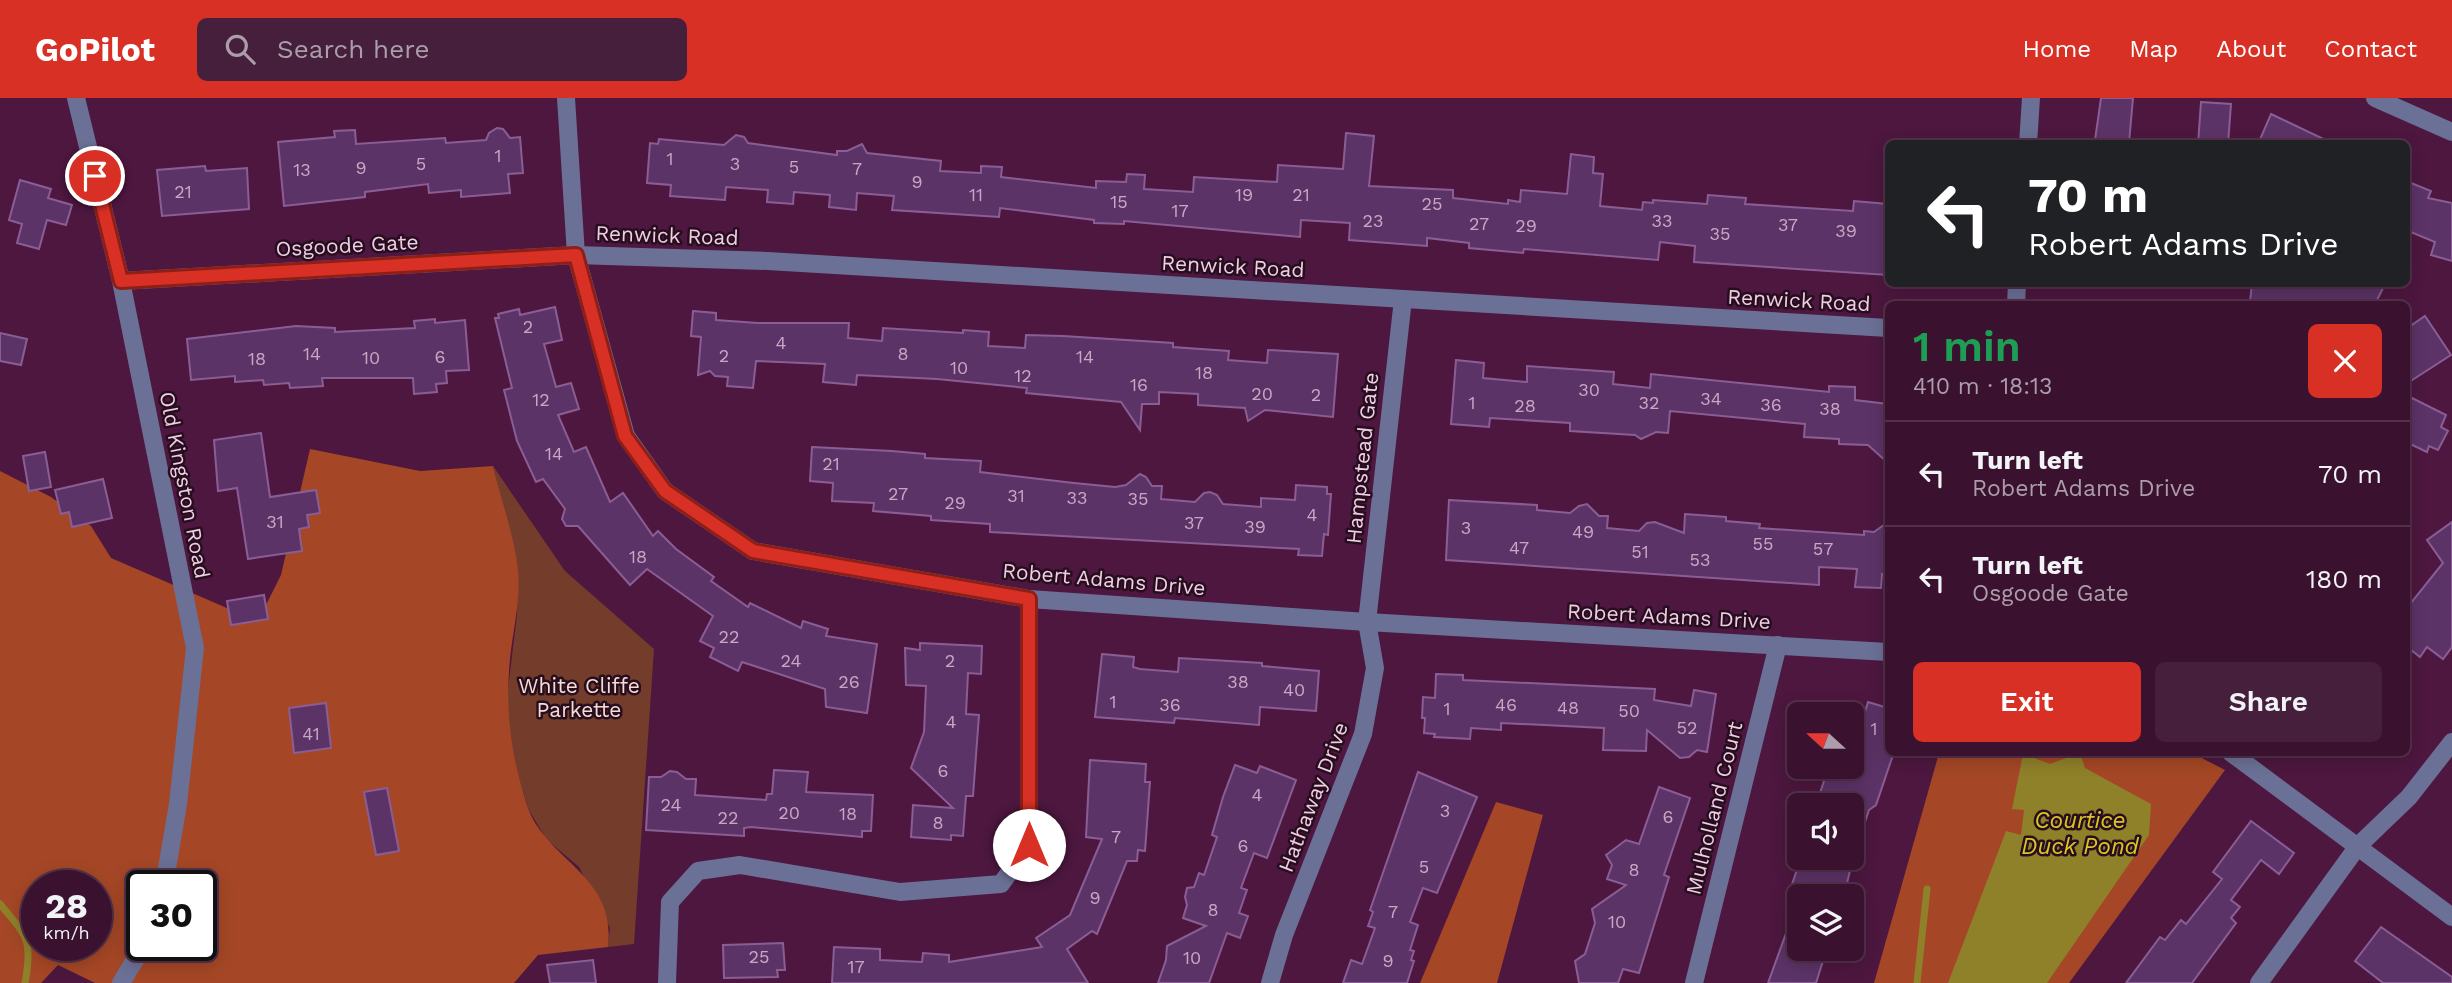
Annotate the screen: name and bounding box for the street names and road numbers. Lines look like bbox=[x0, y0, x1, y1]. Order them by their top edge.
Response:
street label: Renwick Road bbox=[595, 220, 739, 250]
street label: Osgoode Gate bbox=[275, 229, 419, 261]
street label: Renwick Road bbox=[1161, 250, 1305, 282]
street label: Renwick Road bbox=[1727, 284, 1871, 316]
street label: Hampstead Gate bbox=[1341, 371, 1383, 545]
street label: Old Kingston Road bbox=[155, 389, 215, 581]
street label: Robert Adams Drive bbox=[1001, 558, 1207, 600]
street label: Robert Adams Drive bbox=[1567, 598, 1771, 634]
street label: Hathaway Drive bbox=[1273, 719, 1353, 875]
street label: Mulholland Court bbox=[1680, 719, 1748, 897]

